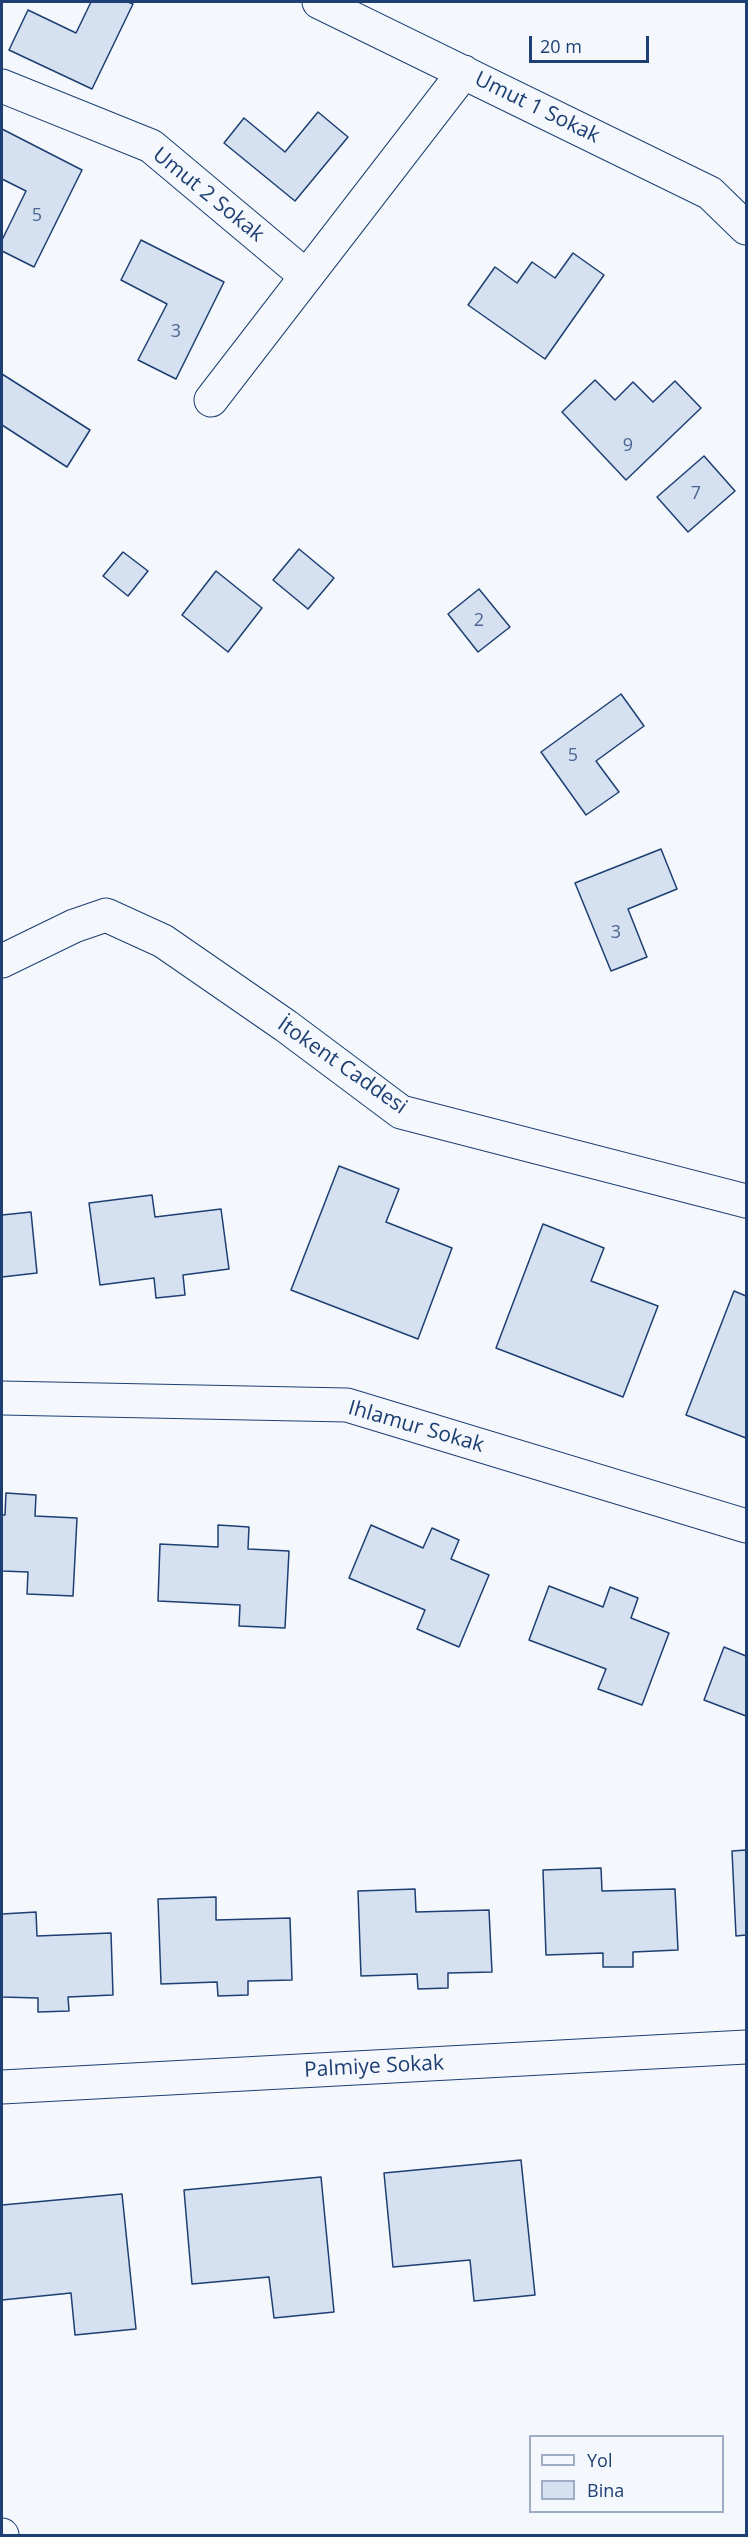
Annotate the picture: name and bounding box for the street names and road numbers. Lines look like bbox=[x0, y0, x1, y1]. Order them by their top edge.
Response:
street label: Umut 1 Sokak bbox=[470, 67, 604, 149]
street label: Umut 2 Sokak bbox=[147, 142, 269, 248]
street label: İtokent Caddesi bbox=[272, 1012, 412, 1120]
street label: Ihlamur Sokak bbox=[345, 1396, 487, 1458]
street label: Palmiye Sokak bbox=[303, 2051, 445, 2083]

